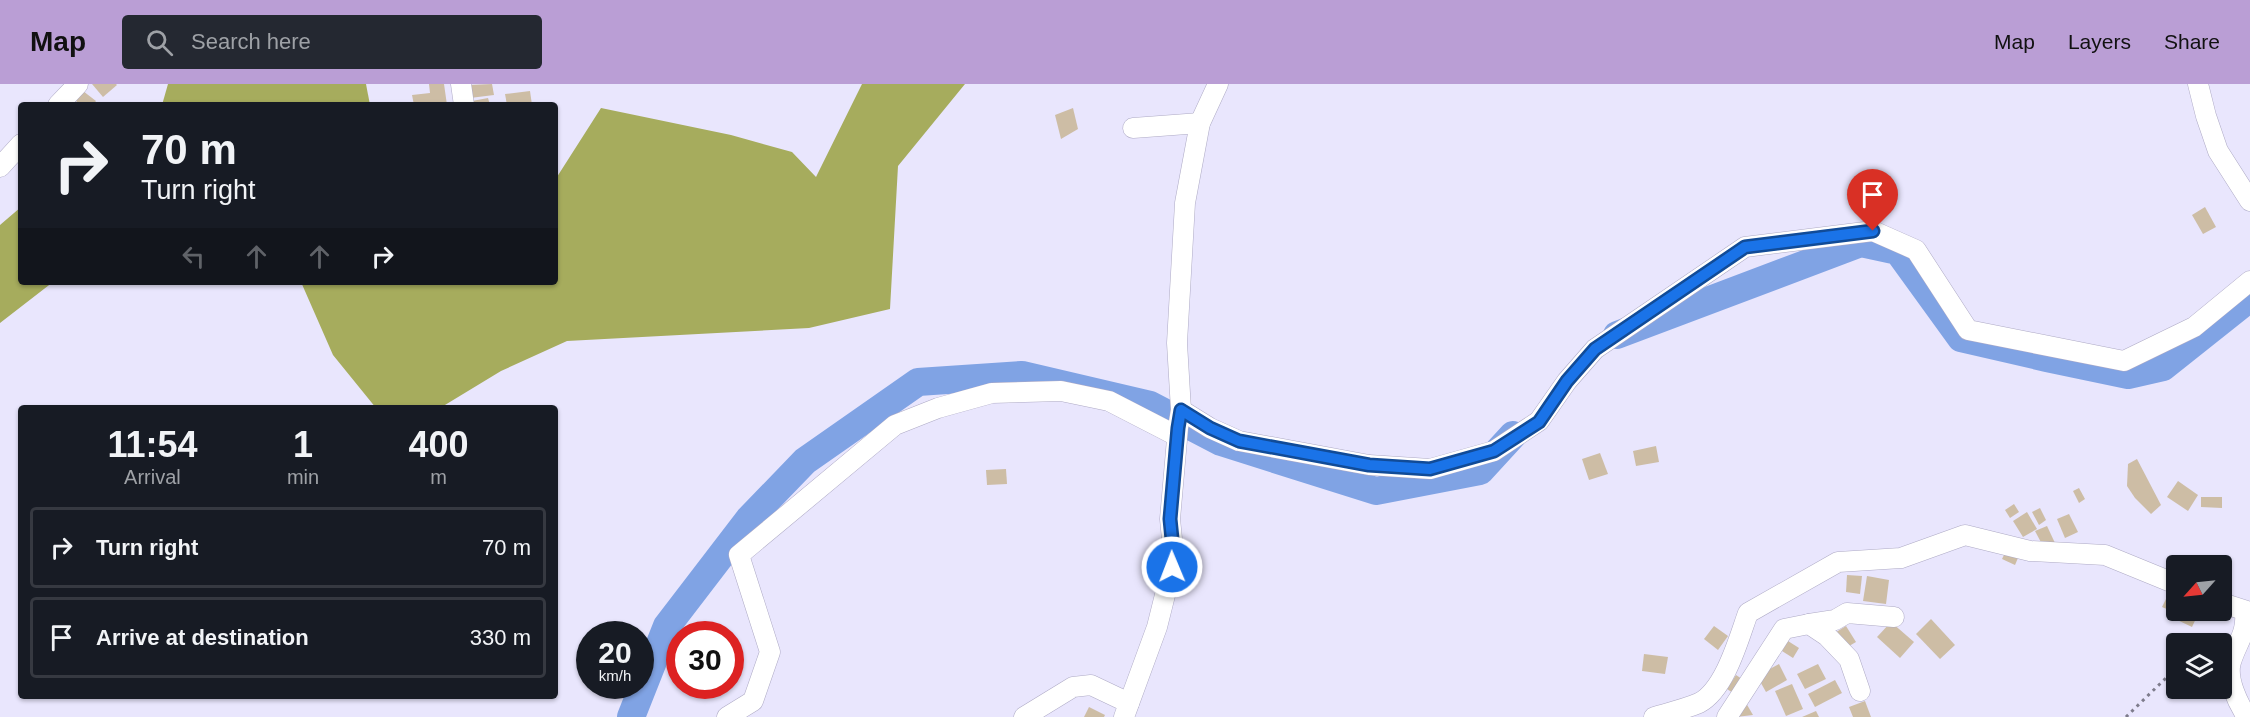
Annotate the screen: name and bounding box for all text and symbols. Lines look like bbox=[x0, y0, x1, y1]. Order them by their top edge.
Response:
search box bbox=[122, 15, 542, 69]
text: Map bbox=[30, 26, 86, 57]
icon: search bbox=[143, 26, 176, 59]
text: Search here bbox=[191, 29, 311, 54]
text: Map bbox=[1994, 30, 2035, 53]
text: Layers bbox=[2068, 30, 2131, 53]
text: Share bbox=[2164, 30, 2220, 53]
icon: right bbox=[42, 126, 120, 204]
text: 70 m bbox=[141, 126, 237, 173]
pin bbox=[1847, 169, 1898, 231]
text: Turn right bbox=[141, 175, 256, 205]
icon: arrive bbox=[1856, 178, 1889, 211]
icon: left bbox=[177, 240, 210, 273]
icon: ahead bbox=[240, 240, 273, 273]
icon: ahead bbox=[303, 240, 336, 273]
icon: right bbox=[366, 240, 399, 273]
text: 11:54 bbox=[107, 424, 197, 465]
text: 1 bbox=[293, 424, 313, 465]
text: 400 bbox=[409, 424, 469, 465]
text: Arrival bbox=[124, 466, 181, 488]
text: min bbox=[287, 466, 319, 488]
text: m bbox=[430, 466, 447, 488]
icon: right bbox=[45, 531, 78, 564]
text: Turn right bbox=[96, 535, 198, 560]
text: 70 m bbox=[482, 535, 531, 560]
position arrow bbox=[1140, 535, 1204, 599]
north arrow bbox=[2166, 555, 2232, 621]
map controls bbox=[2166, 555, 2232, 699]
icon: arrive bbox=[45, 621, 78, 654]
speed limit sign: 30 bbox=[666, 621, 744, 699]
text: Arrive at destination bbox=[96, 625, 309, 650]
text: 330 m bbox=[470, 625, 531, 650]
button: layers bbox=[2166, 633, 2232, 699]
text: 20 bbox=[598, 636, 632, 669]
text: km/h bbox=[599, 667, 631, 684]

